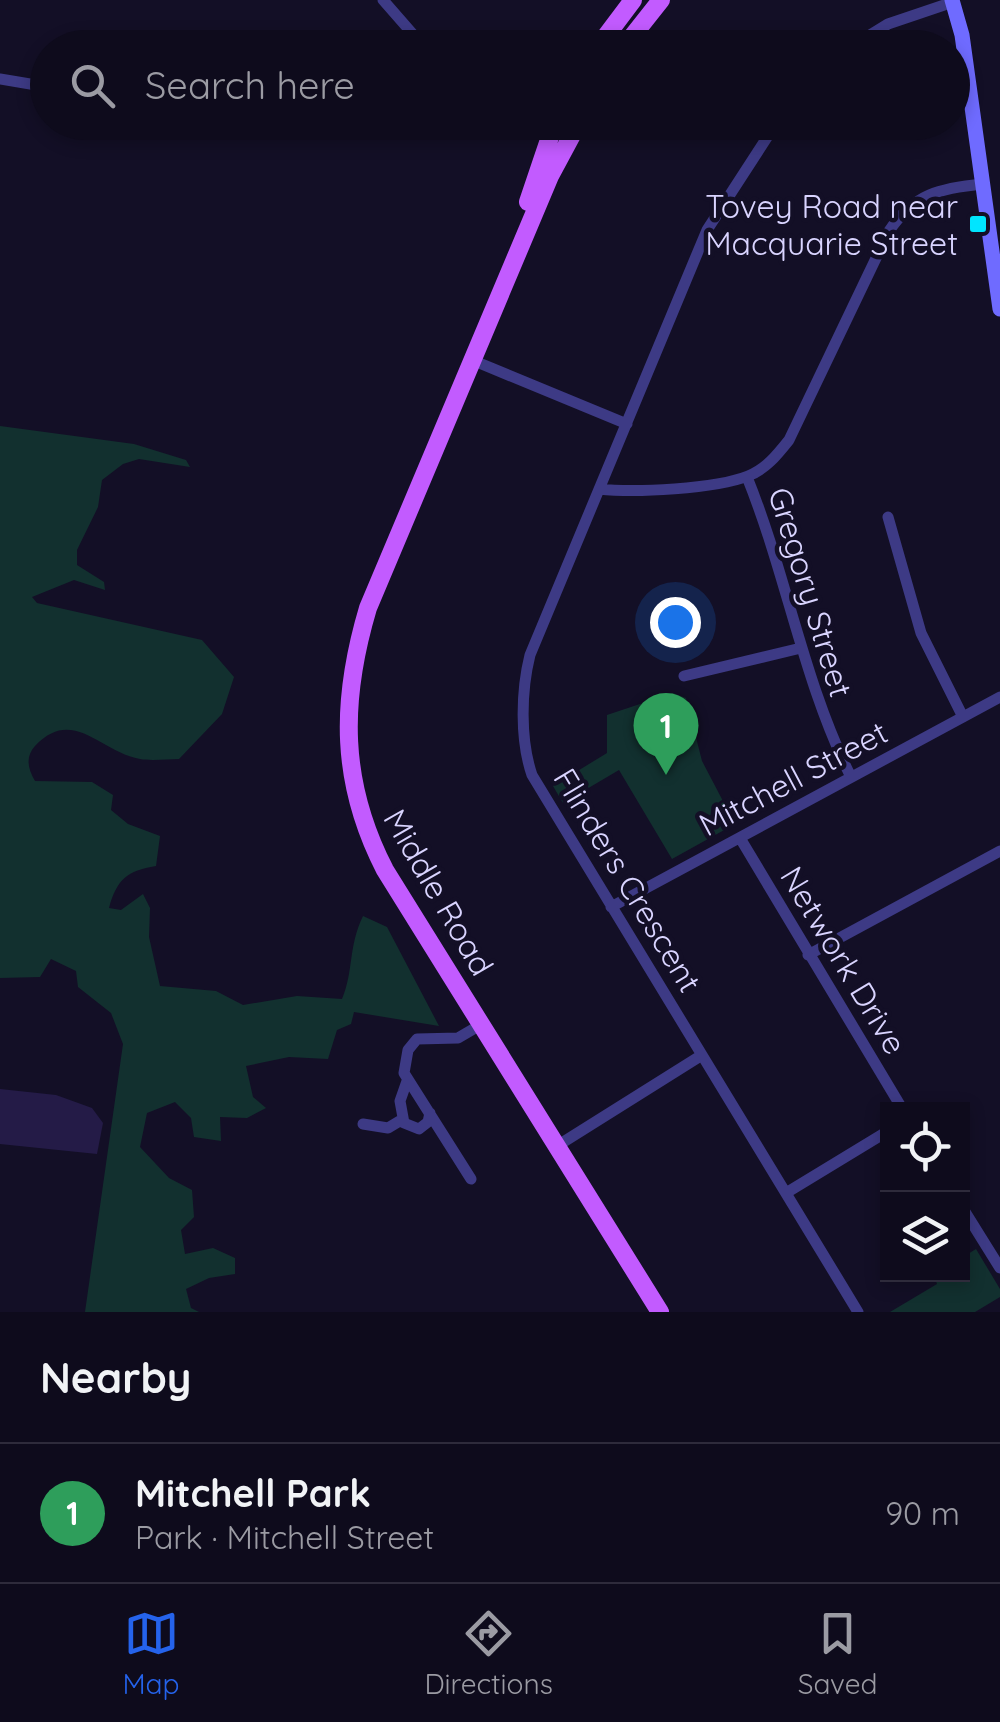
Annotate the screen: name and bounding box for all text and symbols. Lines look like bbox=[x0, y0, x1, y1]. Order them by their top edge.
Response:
search box bbox=[30, 30, 970, 140]
icon: search bbox=[65, 58, 120, 113]
text: Search here bbox=[145, 61, 355, 109]
place label: Tovey Road near Macquarie Street bbox=[705, 186, 958, 263]
marker: Tovey Road near Macquarie Street bbox=[967, 213, 989, 235]
street label: Gregory Street bbox=[760, 482, 862, 702]
your location bbox=[650, 597, 701, 648]
pin: 1 bbox=[634, 692, 698, 775]
street label: Mitchell Street bbox=[692, 712, 894, 844]
street label: Flinders Crescent bbox=[545, 761, 711, 999]
street label: Middle Road bbox=[375, 802, 503, 982]
street label: Network Drive bbox=[772, 859, 916, 1061]
map controls bbox=[880, 1102, 970, 1282]
button: locate bbox=[880, 1102, 970, 1192]
button: layers bbox=[880, 1192, 970, 1282]
text: Nearby bbox=[40, 1351, 191, 1404]
text: Mitchell Park bbox=[135, 1469, 371, 1517]
text: 1 bbox=[66, 1493, 79, 1533]
text: 90 m bbox=[885, 1493, 960, 1533]
text: Park · Mitchell Street bbox=[135, 1517, 434, 1557]
tab: Map bbox=[122, 1606, 180, 1701]
tab: Directions bbox=[424, 1606, 553, 1701]
tab: Saved bbox=[798, 1606, 878, 1701]

